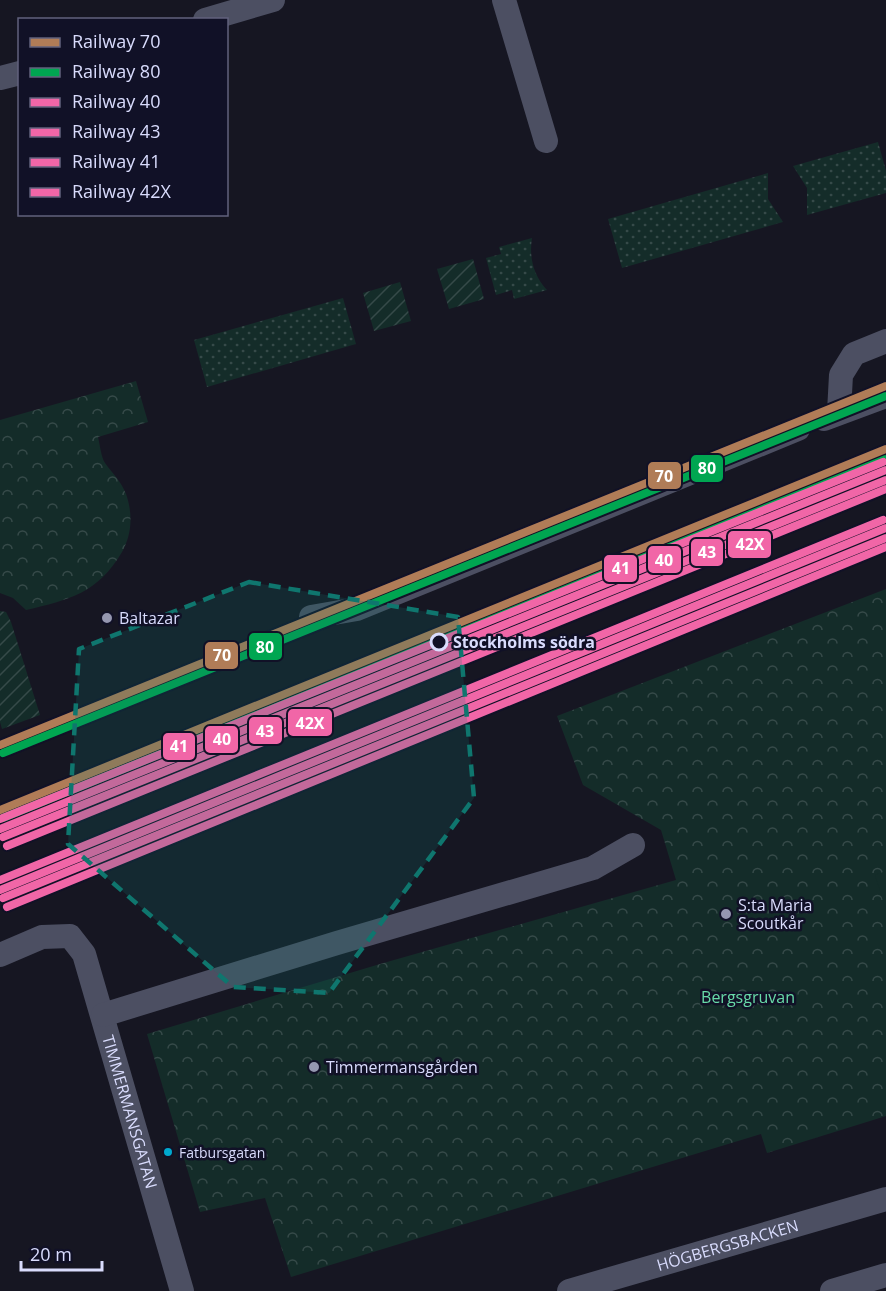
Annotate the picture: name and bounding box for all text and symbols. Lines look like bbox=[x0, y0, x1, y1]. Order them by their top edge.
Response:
legend bbox=[18, 18, 228, 216]
text: Railway 70 bbox=[72, 29, 160, 53]
text: Railway 80 bbox=[72, 59, 160, 83]
text: Railway 40 bbox=[72, 89, 160, 113]
text: Railway 43 bbox=[72, 119, 160, 143]
text: Railway 41 bbox=[72, 149, 160, 173]
text: Railway 42X bbox=[72, 179, 171, 203]
line badge: 80 bbox=[690, 454, 724, 483]
text: 80 bbox=[698, 457, 716, 479]
line badge: 70 bbox=[647, 461, 682, 490]
text: 70 bbox=[655, 465, 673, 487]
line badge: 42X bbox=[727, 530, 772, 559]
text: 42X bbox=[736, 533, 765, 555]
line badge: 43 bbox=[690, 538, 724, 567]
text: 43 bbox=[698, 541, 716, 563]
line badge: 40 bbox=[647, 545, 682, 574]
text: 40 bbox=[655, 549, 673, 571]
line badge: 41 bbox=[603, 554, 638, 583]
text: 41 bbox=[612, 557, 630, 579]
place label: Baltazar bbox=[119, 607, 180, 629]
marker: Baltazar bbox=[100, 611, 114, 625]
place label: Stockholms södra bbox=[453, 631, 595, 653]
line badge: 80 bbox=[248, 632, 283, 661]
marker: Stockholms södra bbox=[430, 633, 448, 651]
text: 80 bbox=[256, 636, 274, 658]
line badge: 70 bbox=[204, 641, 239, 670]
text: 70 bbox=[213, 644, 231, 666]
line badge: 42X bbox=[287, 708, 333, 737]
text: 42X bbox=[296, 712, 325, 734]
line badge: 43 bbox=[248, 716, 283, 745]
text: 43 bbox=[256, 720, 274, 742]
line badge: 40 bbox=[204, 725, 239, 754]
text: 40 bbox=[213, 728, 231, 750]
line badge: 41 bbox=[162, 732, 196, 761]
text: 41 bbox=[170, 735, 188, 757]
place label: S:ta Maria Scoutkår bbox=[738, 894, 812, 934]
marker: S:ta Maria Scoutkår bbox=[719, 907, 733, 921]
park label: Bergsgruvan bbox=[701, 986, 795, 1008]
street label: TIMMERMANSGATAN bbox=[97, 1033, 163, 1191]
place label: Timmermansgården bbox=[326, 1056, 478, 1078]
marker: Timmermansgården bbox=[307, 1060, 321, 1074]
place label: Fatbursgatan bbox=[179, 1143, 265, 1162]
marker: Fatbursgatan bbox=[162, 1146, 174, 1158]
street label: HÖGBERGSBACKEN bbox=[654, 1214, 801, 1276]
scale bar bbox=[21, 1234, 102, 1272]
text: 20 m bbox=[30, 1242, 72, 1266]

